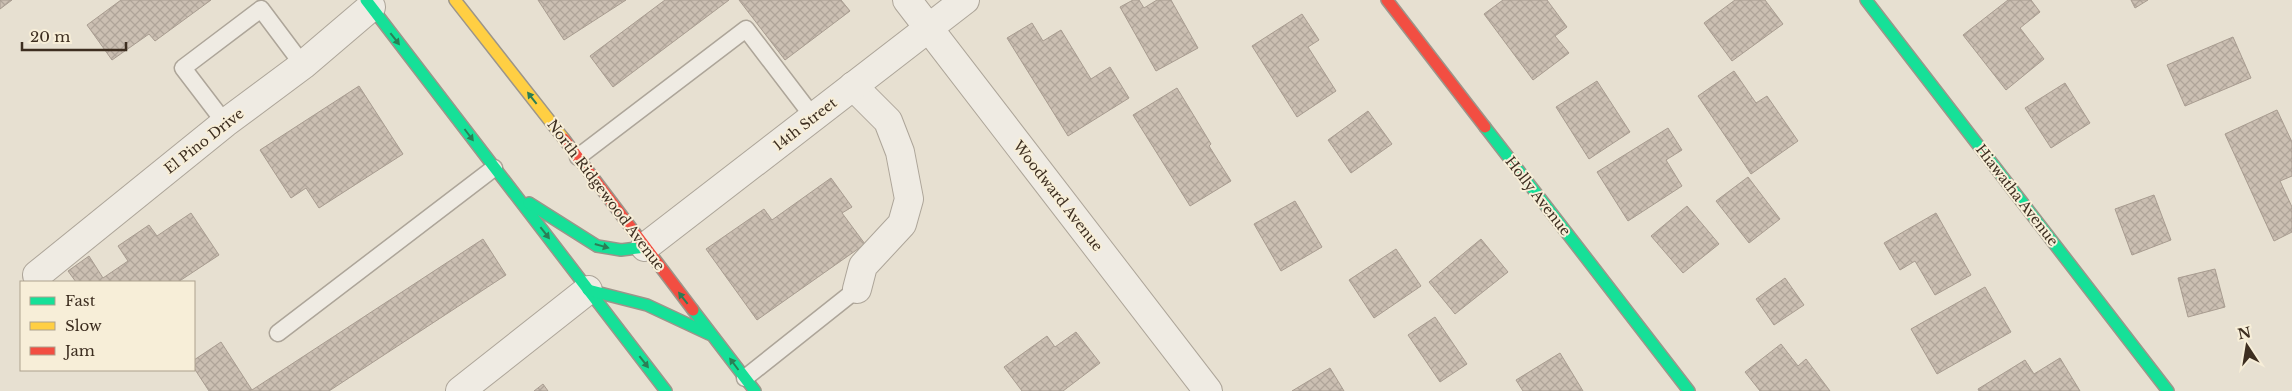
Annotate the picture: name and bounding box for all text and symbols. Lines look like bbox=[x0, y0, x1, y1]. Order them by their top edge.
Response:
scale bar bbox=[22, 20, 126, 52]
text: 20 m bbox=[30, 27, 70, 46]
one-way arrow bbox=[390, 32, 401, 45]
one-way arrow bbox=[527, 92, 538, 105]
street label: 14th Street bbox=[770, 93, 841, 154]
street label: El Pino Drive bbox=[161, 104, 247, 178]
street label: North Ridgewood Avenue bbox=[543, 116, 669, 274]
one-way arrow bbox=[464, 128, 474, 142]
street label: Woodward Avenue bbox=[1009, 136, 1107, 255]
street label: Hiawatha Avenue bbox=[1972, 141, 2062, 249]
street label: Holly Avenue bbox=[1501, 153, 1575, 239]
one-way arrow bbox=[539, 226, 550, 239]
one-way arrow bbox=[594, 242, 609, 250]
legend bbox=[20, 281, 195, 371]
text: Fast bbox=[65, 291, 96, 310]
one-way arrow bbox=[678, 291, 689, 304]
text: Slow bbox=[65, 316, 102, 335]
north arrow bbox=[2222, 321, 2272, 371]
text: N bbox=[2236, 323, 2253, 343]
text: Jam bbox=[63, 341, 95, 360]
one-way arrow bbox=[638, 355, 649, 368]
one-way arrow bbox=[729, 357, 739, 371]

